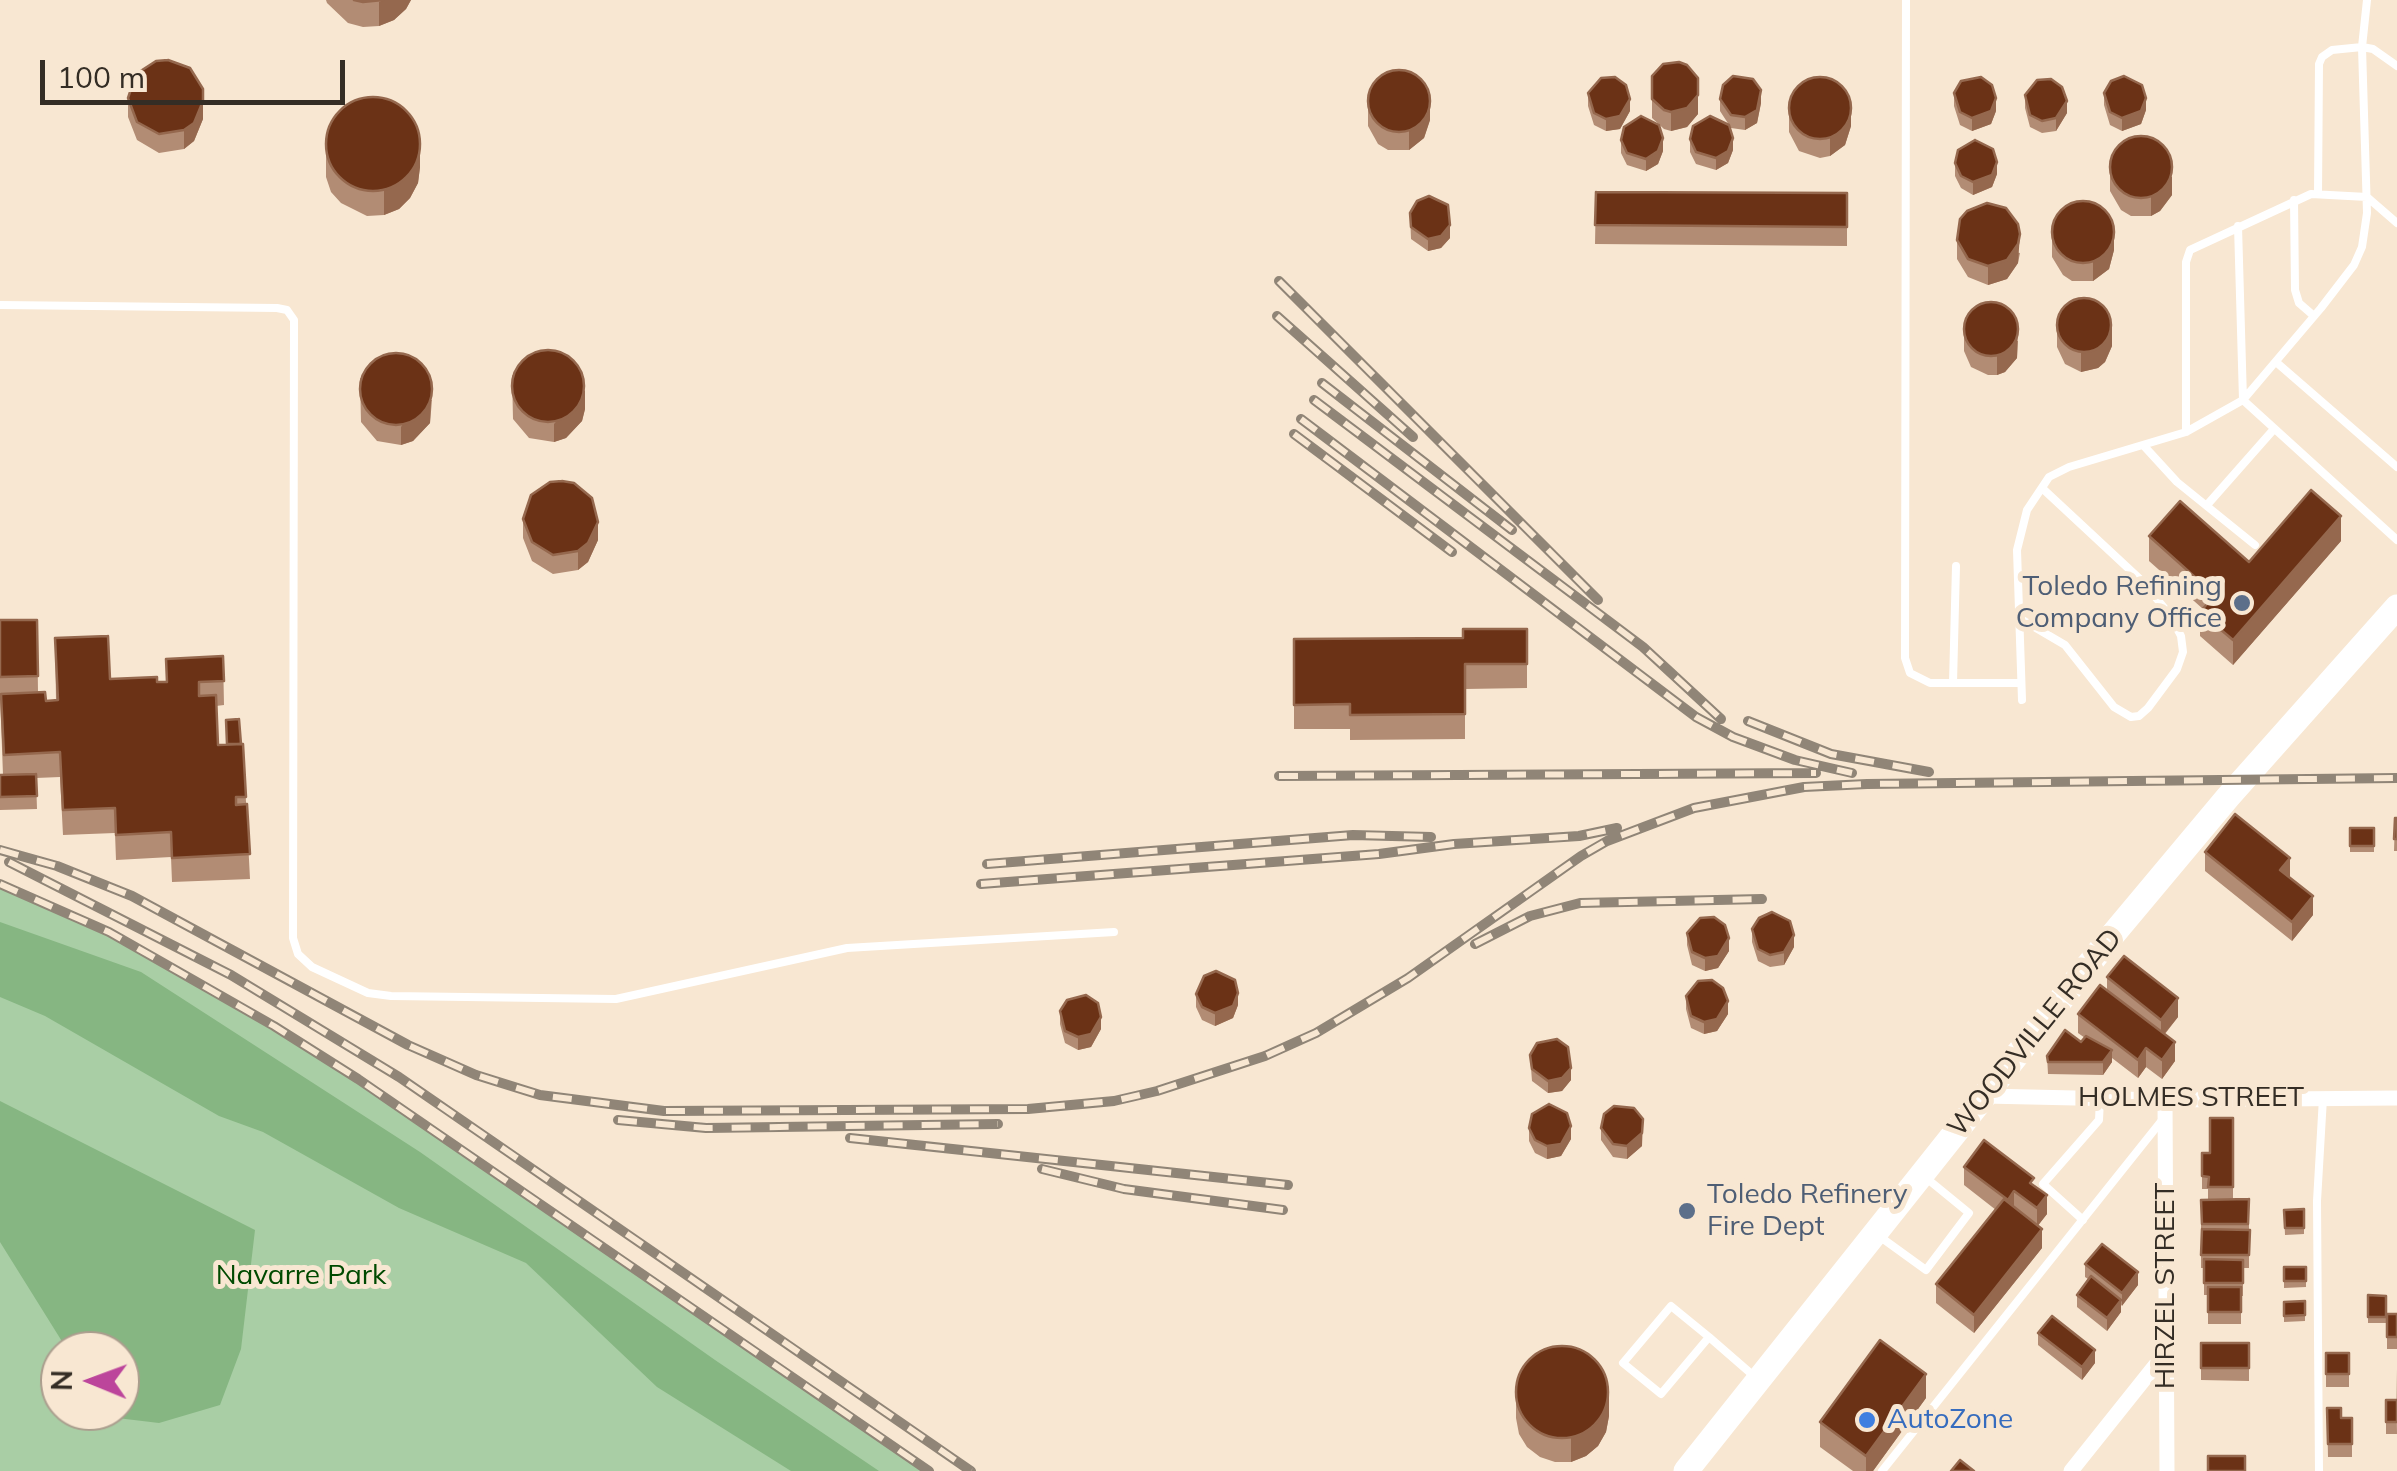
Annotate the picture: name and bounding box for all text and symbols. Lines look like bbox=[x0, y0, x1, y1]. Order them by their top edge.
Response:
scale bar bbox=[45, 40, 350, 102]
text: 100 m bbox=[57, 58, 145, 96]
place label: Toledo Refining Company Office bbox=[2016, 570, 2222, 636]
marker: Toledo Refining Company Office bbox=[2231, 592, 2253, 614]
street label: WOODVILLE ROAD bbox=[1941, 922, 2129, 1144]
street label: HOLMES STREET bbox=[2078, 1081, 2304, 1115]
place label: Toledo Refinery Fire Dept bbox=[1707, 1178, 1908, 1244]
street label: HIRZEL STREET bbox=[2149, 1183, 2183, 1389]
marker: Toledo Refinery Fire Dept bbox=[1676, 1200, 1698, 1222]
park label: Navarre Park bbox=[216, 1259, 386, 1293]
north arrow bbox=[40, 1331, 140, 1431]
text: N bbox=[44, 1370, 79, 1391]
place label: AutoZone bbox=[1887, 1403, 2013, 1437]
marker: AutoZone bbox=[1856, 1409, 1878, 1431]

